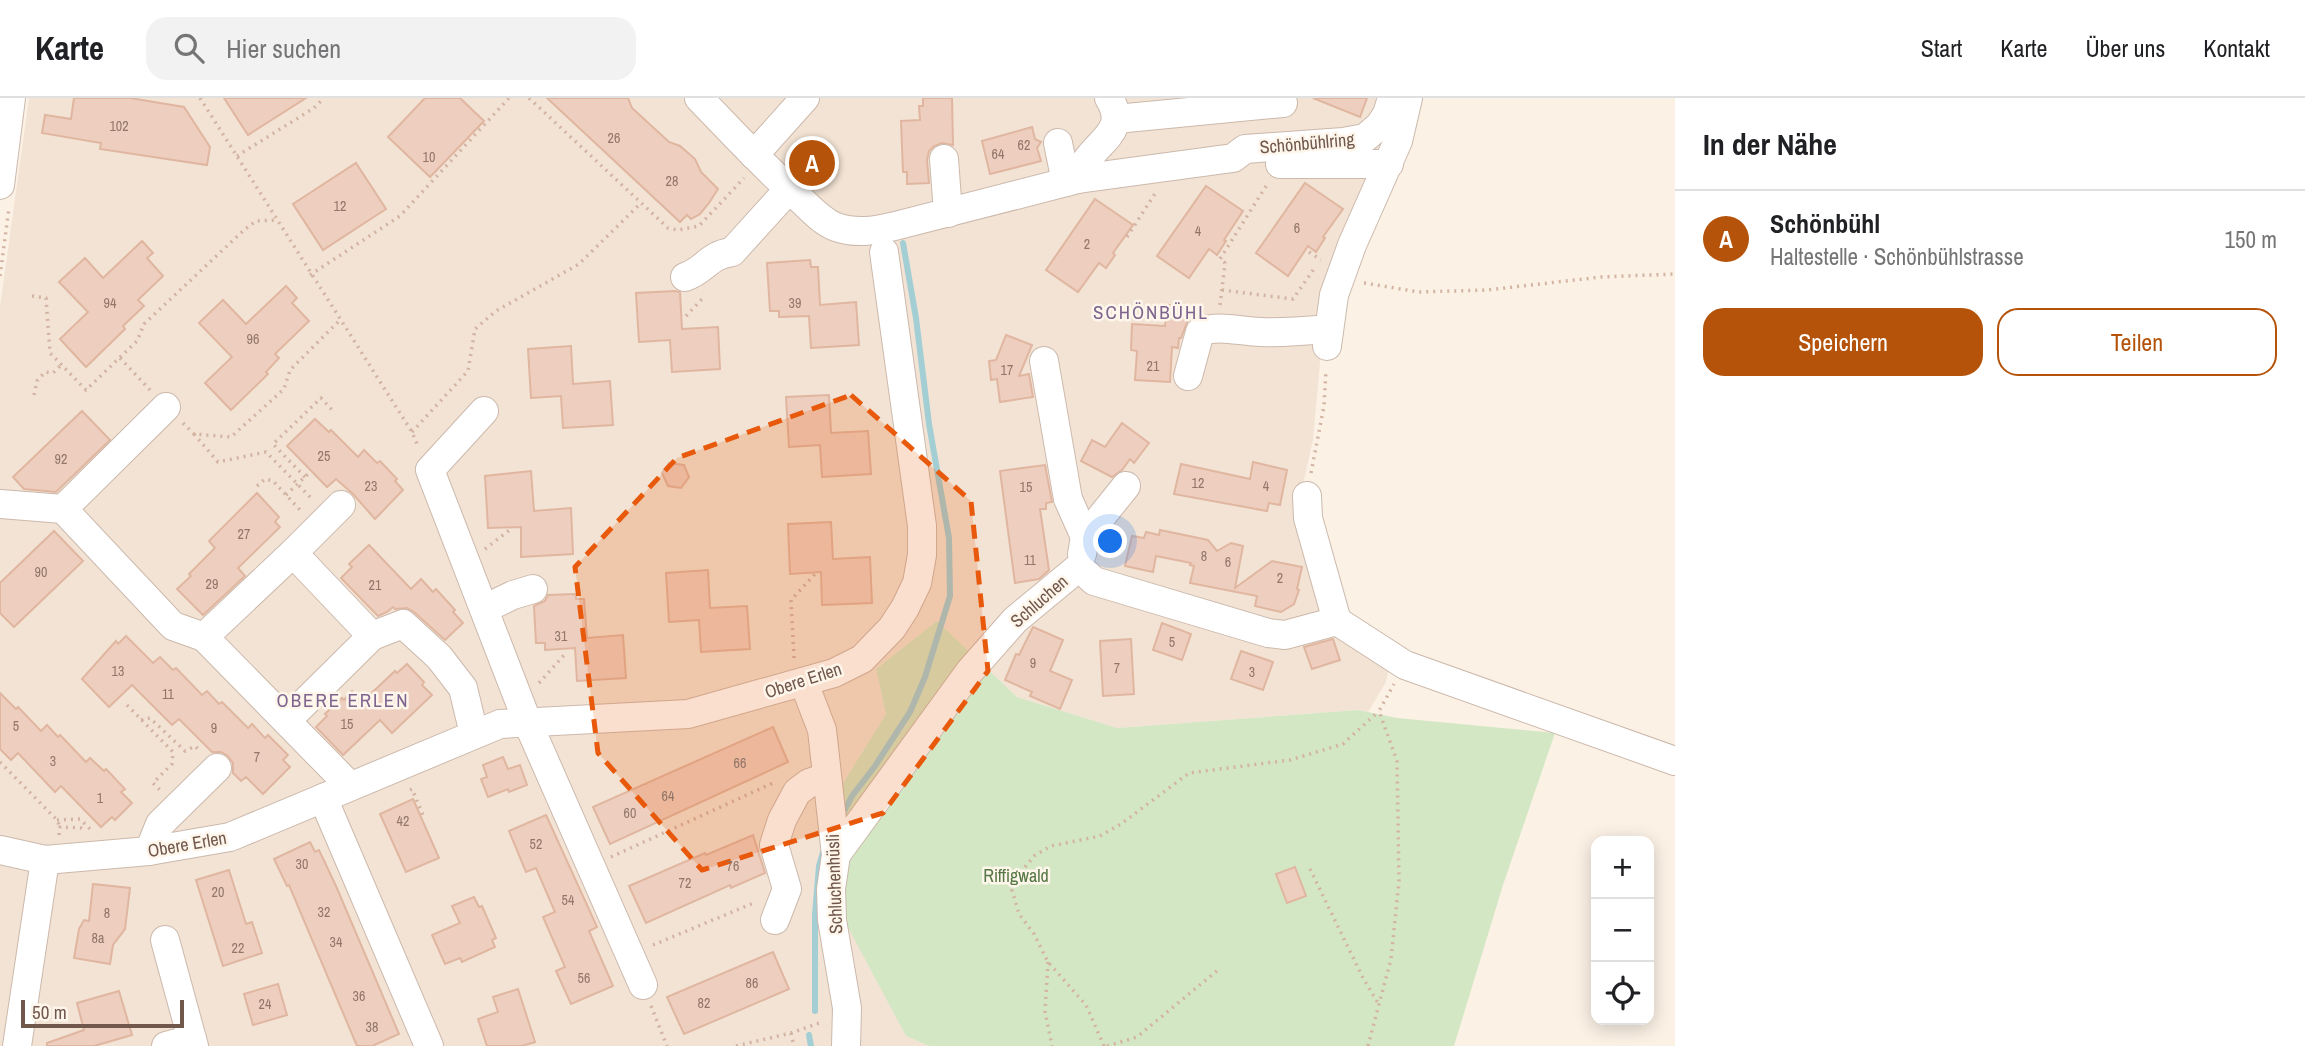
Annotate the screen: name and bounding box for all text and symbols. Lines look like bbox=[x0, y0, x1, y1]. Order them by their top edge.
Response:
search box bbox=[146, 17, 636, 80]
text: Karte bbox=[35, 26, 104, 70]
icon: search bbox=[170, 29, 208, 67]
text: Hier suchen bbox=[226, 31, 341, 66]
text: Start bbox=[1921, 32, 1962, 64]
text: Karte bbox=[2000, 32, 2047, 64]
text: Über uns bbox=[2085, 32, 2165, 64]
text: Kontakt bbox=[2203, 32, 2270, 64]
house number: 102 bbox=[109, 117, 129, 135]
text: In der Nähe bbox=[1703, 124, 1837, 164]
street label: Schönbühlring bbox=[1258, 126, 1356, 160]
house number: 26 bbox=[608, 129, 620, 147]
house number: 62 bbox=[1018, 136, 1030, 154]
pin: A bbox=[789, 137, 835, 189]
house number: 64 bbox=[992, 145, 1005, 163]
house number: 10 bbox=[423, 148, 435, 166]
house number: 28 bbox=[666, 172, 678, 190]
house number: 12 bbox=[334, 197, 346, 215]
text: Schönbühl bbox=[1770, 206, 1880, 241]
house number: 6 bbox=[1294, 219, 1300, 237]
house number: 4 bbox=[1195, 222, 1202, 240]
text: A bbox=[1719, 224, 1733, 255]
text: 150 m bbox=[2225, 224, 2277, 255]
house number: 2 bbox=[1084, 235, 1090, 253]
text: Haltestelle · Schönbühlstrasse bbox=[1770, 241, 2024, 272]
house number: 94 bbox=[104, 294, 117, 312]
house number: 39 bbox=[789, 294, 801, 312]
district label: SCHÖNBÜHL bbox=[1093, 299, 1209, 325]
button: Speichern bbox=[1703, 308, 1983, 376]
button: Teilen bbox=[1997, 308, 2277, 376]
house number: 96 bbox=[247, 330, 259, 348]
house number: 21 bbox=[1147, 357, 1160, 375]
house number: 17 bbox=[1001, 361, 1013, 379]
house number: 25 bbox=[318, 447, 330, 465]
house number: 92 bbox=[55, 450, 67, 468]
house number: 12 bbox=[1192, 474, 1204, 492]
house number: 23 bbox=[365, 477, 377, 495]
house number: 4 bbox=[1263, 477, 1270, 495]
house number: 15 bbox=[1020, 478, 1032, 496]
your location bbox=[1093, 524, 1127, 558]
house number: 27 bbox=[238, 525, 250, 543]
house number: 8 bbox=[1201, 547, 1207, 565]
house number: 11 bbox=[1024, 551, 1037, 569]
house number: 6 bbox=[1225, 553, 1231, 571]
house number: 90 bbox=[35, 563, 47, 581]
street label: Schluchen bbox=[1005, 569, 1073, 633]
house number: 2 bbox=[1277, 569, 1283, 587]
house number: 29 bbox=[206, 575, 218, 593]
house number: 21 bbox=[369, 576, 382, 594]
house number: 31 bbox=[555, 627, 568, 645]
house number: 5 bbox=[1169, 633, 1175, 651]
house number: 9 bbox=[1030, 654, 1036, 672]
street label: Obere Erlen bbox=[761, 656, 845, 704]
house number: 7 bbox=[1114, 659, 1120, 677]
house number: 13 bbox=[112, 662, 124, 680]
house number: 3 bbox=[1249, 663, 1255, 681]
house number: 11 bbox=[162, 685, 175, 703]
district label: OBERE ERLEN bbox=[277, 687, 409, 713]
house number: 15 bbox=[341, 715, 353, 733]
house number: 5 bbox=[13, 717, 19, 735]
house number: 9 bbox=[211, 719, 217, 737]
house number: 7 bbox=[254, 748, 260, 766]
house number: 3 bbox=[50, 752, 56, 770]
house number: 66 bbox=[734, 754, 746, 772]
house number: 64 bbox=[662, 787, 675, 805]
house number: 1 bbox=[97, 789, 104, 807]
house number: 60 bbox=[624, 804, 636, 822]
house number: 42 bbox=[397, 812, 409, 830]
street label: Obere Erlen bbox=[146, 825, 228, 863]
street label: Schluchenhüsli bbox=[820, 834, 848, 934]
house number: 52 bbox=[530, 835, 542, 853]
map controls bbox=[1591, 836, 1654, 1025]
button: + bbox=[1591, 836, 1654, 899]
house number: 30 bbox=[296, 855, 308, 873]
house number: 76 bbox=[727, 857, 739, 875]
park label: Riffigwald bbox=[983, 863, 1049, 888]
house number: 72 bbox=[679, 874, 691, 892]
house number: 20 bbox=[212, 883, 224, 901]
house number: 54 bbox=[562, 891, 575, 909]
button: − bbox=[1591, 899, 1654, 962]
house number: 32 bbox=[318, 903, 330, 921]
house number: 8 bbox=[104, 904, 110, 922]
house number: 8a bbox=[92, 929, 105, 947]
house number: 34 bbox=[330, 933, 343, 951]
house number: 22 bbox=[232, 939, 244, 957]
button: locate bbox=[1591, 962, 1654, 1025]
house number: 56 bbox=[578, 969, 590, 987]
house number: 86 bbox=[746, 974, 758, 992]
house number: 36 bbox=[353, 987, 365, 1005]
house number: 82 bbox=[698, 994, 710, 1012]
house number: 24 bbox=[259, 995, 272, 1013]
scale bar bbox=[21, 997, 184, 1029]
text: 50 m bbox=[32, 999, 67, 1025]
house number: 38 bbox=[366, 1018, 378, 1036]

